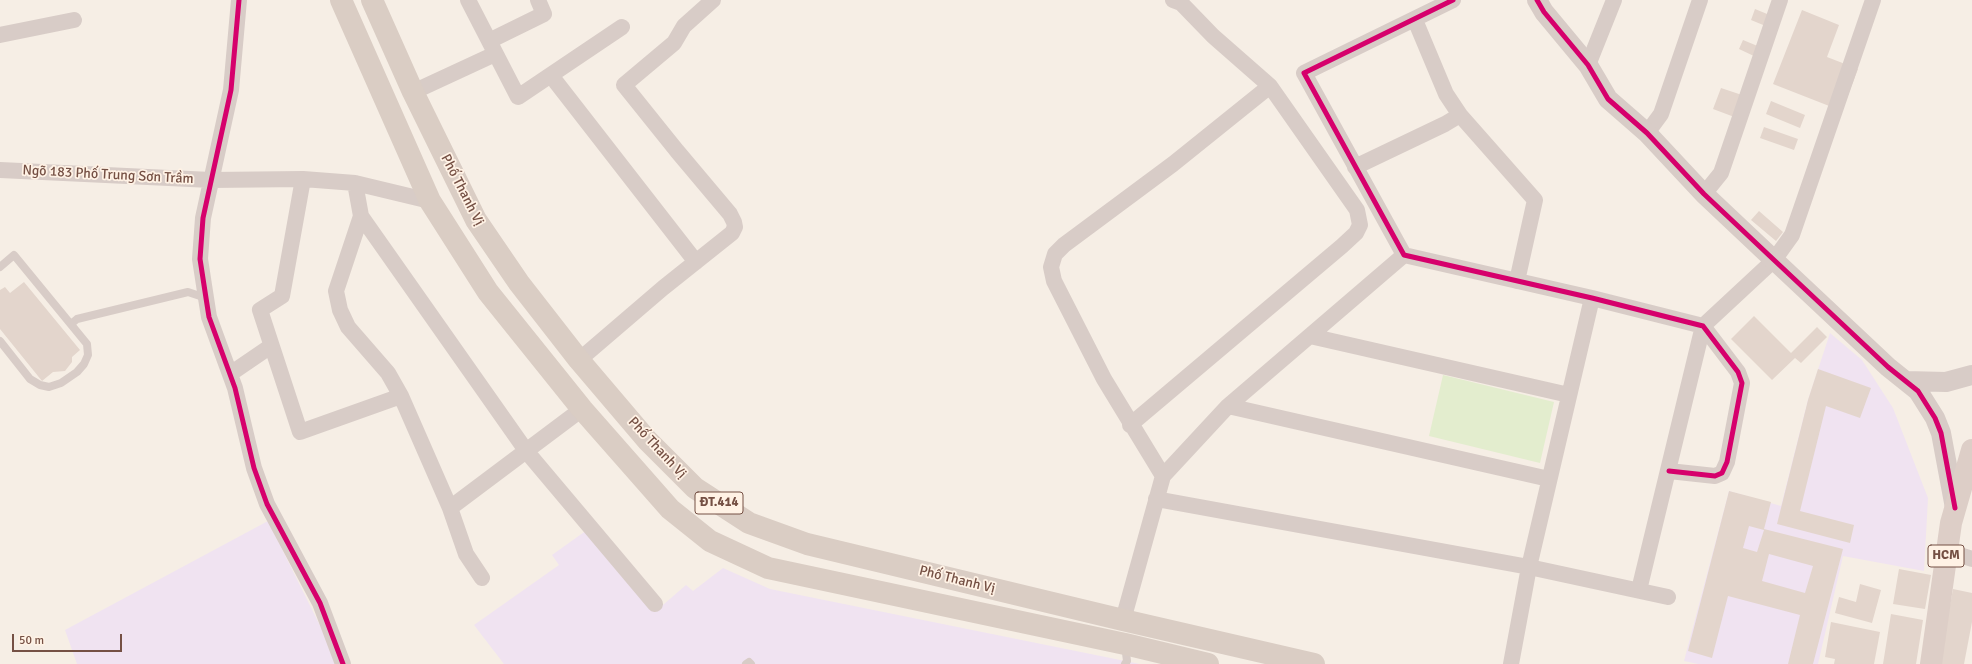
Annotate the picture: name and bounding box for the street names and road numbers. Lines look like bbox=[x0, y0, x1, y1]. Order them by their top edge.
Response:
street label: Phố Thanh Vị bbox=[437, 152, 487, 228]
street label: Ngõ 183 Phố Trung Sơn Trầm bbox=[22, 162, 194, 188]
street label: Phố Thanh Vị bbox=[624, 414, 690, 482]
road number: ĐT.414 bbox=[695, 492, 743, 514]
road number: HCM bbox=[1928, 545, 1964, 567]
street label: Phố Thanh Vị bbox=[917, 562, 997, 598]

